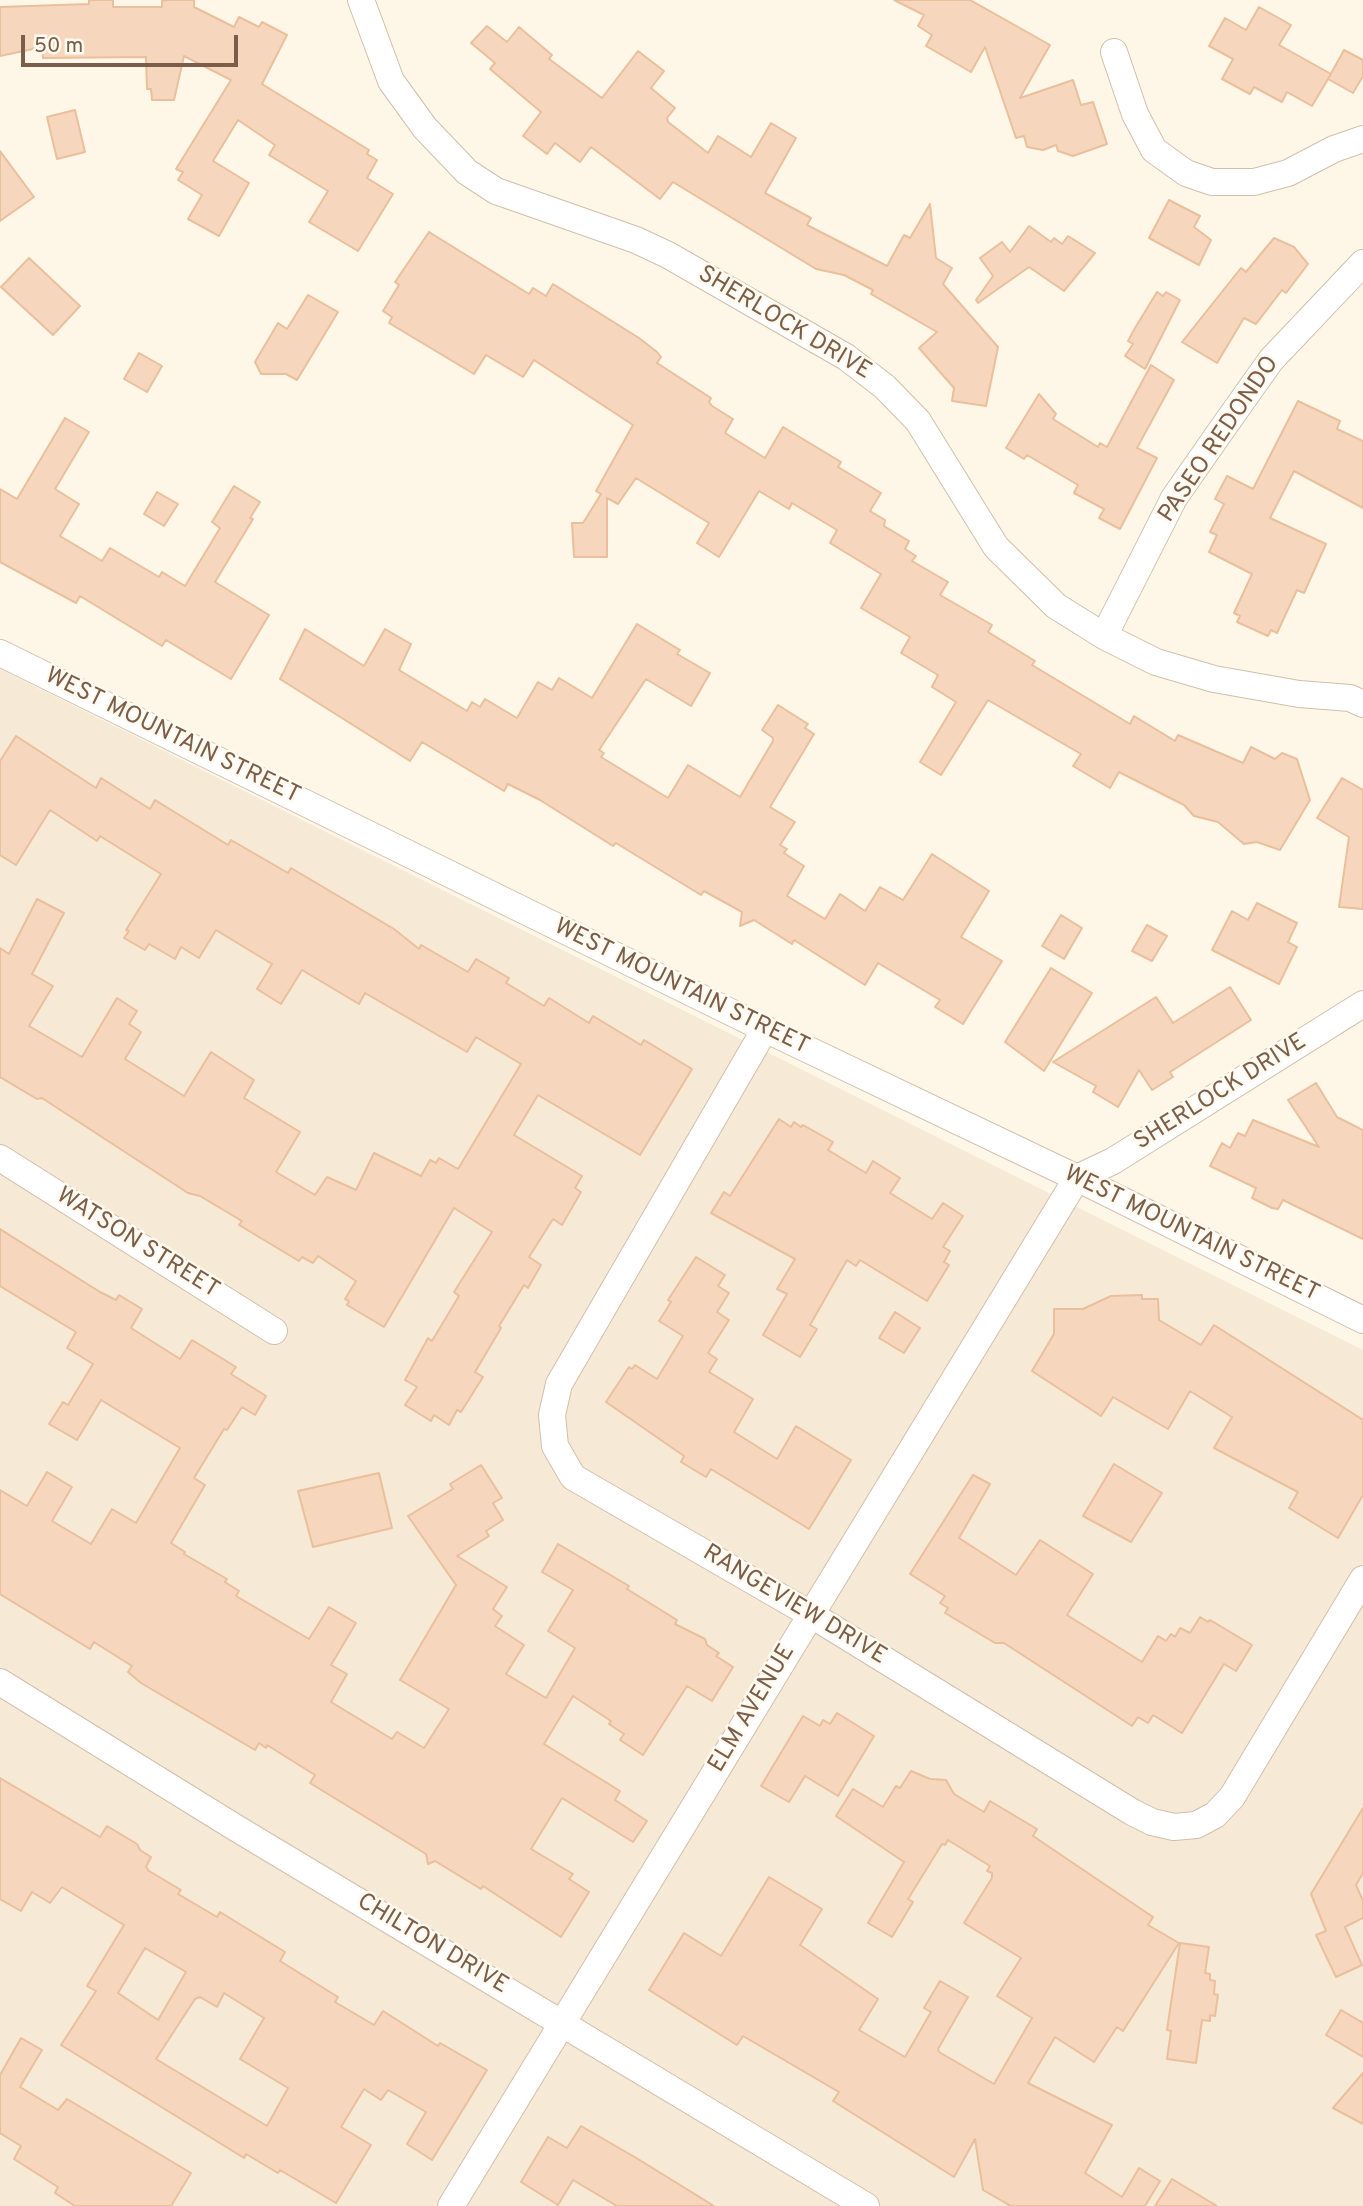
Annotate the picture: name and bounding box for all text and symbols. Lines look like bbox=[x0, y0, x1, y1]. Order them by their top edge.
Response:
scale bar bbox=[24, 21, 242, 65]
text: 50 m bbox=[34, 33, 83, 60]
street label: SHERLOCK DRIVE bbox=[692, 261, 876, 387]
street label: PASEO REDONDO bbox=[1154, 351, 1286, 529]
street label: WEST MOUNTAIN STREET bbox=[40, 663, 304, 811]
street label: WEST MOUNTAIN STREET bbox=[549, 914, 813, 1062]
street label: SHERLOCK DRIVE bbox=[1130, 1028, 1312, 1158]
street label: WEST MOUNTAIN STREET bbox=[1059, 1161, 1323, 1309]
street label: WATSON STREET bbox=[50, 1182, 224, 1306]
street label: RANGEVIEW DRIVE bbox=[697, 1540, 891, 1672]
street label: ELM AVENUE bbox=[704, 1640, 802, 1778]
street label: CHILTON DRIVE bbox=[351, 1888, 513, 2002]

